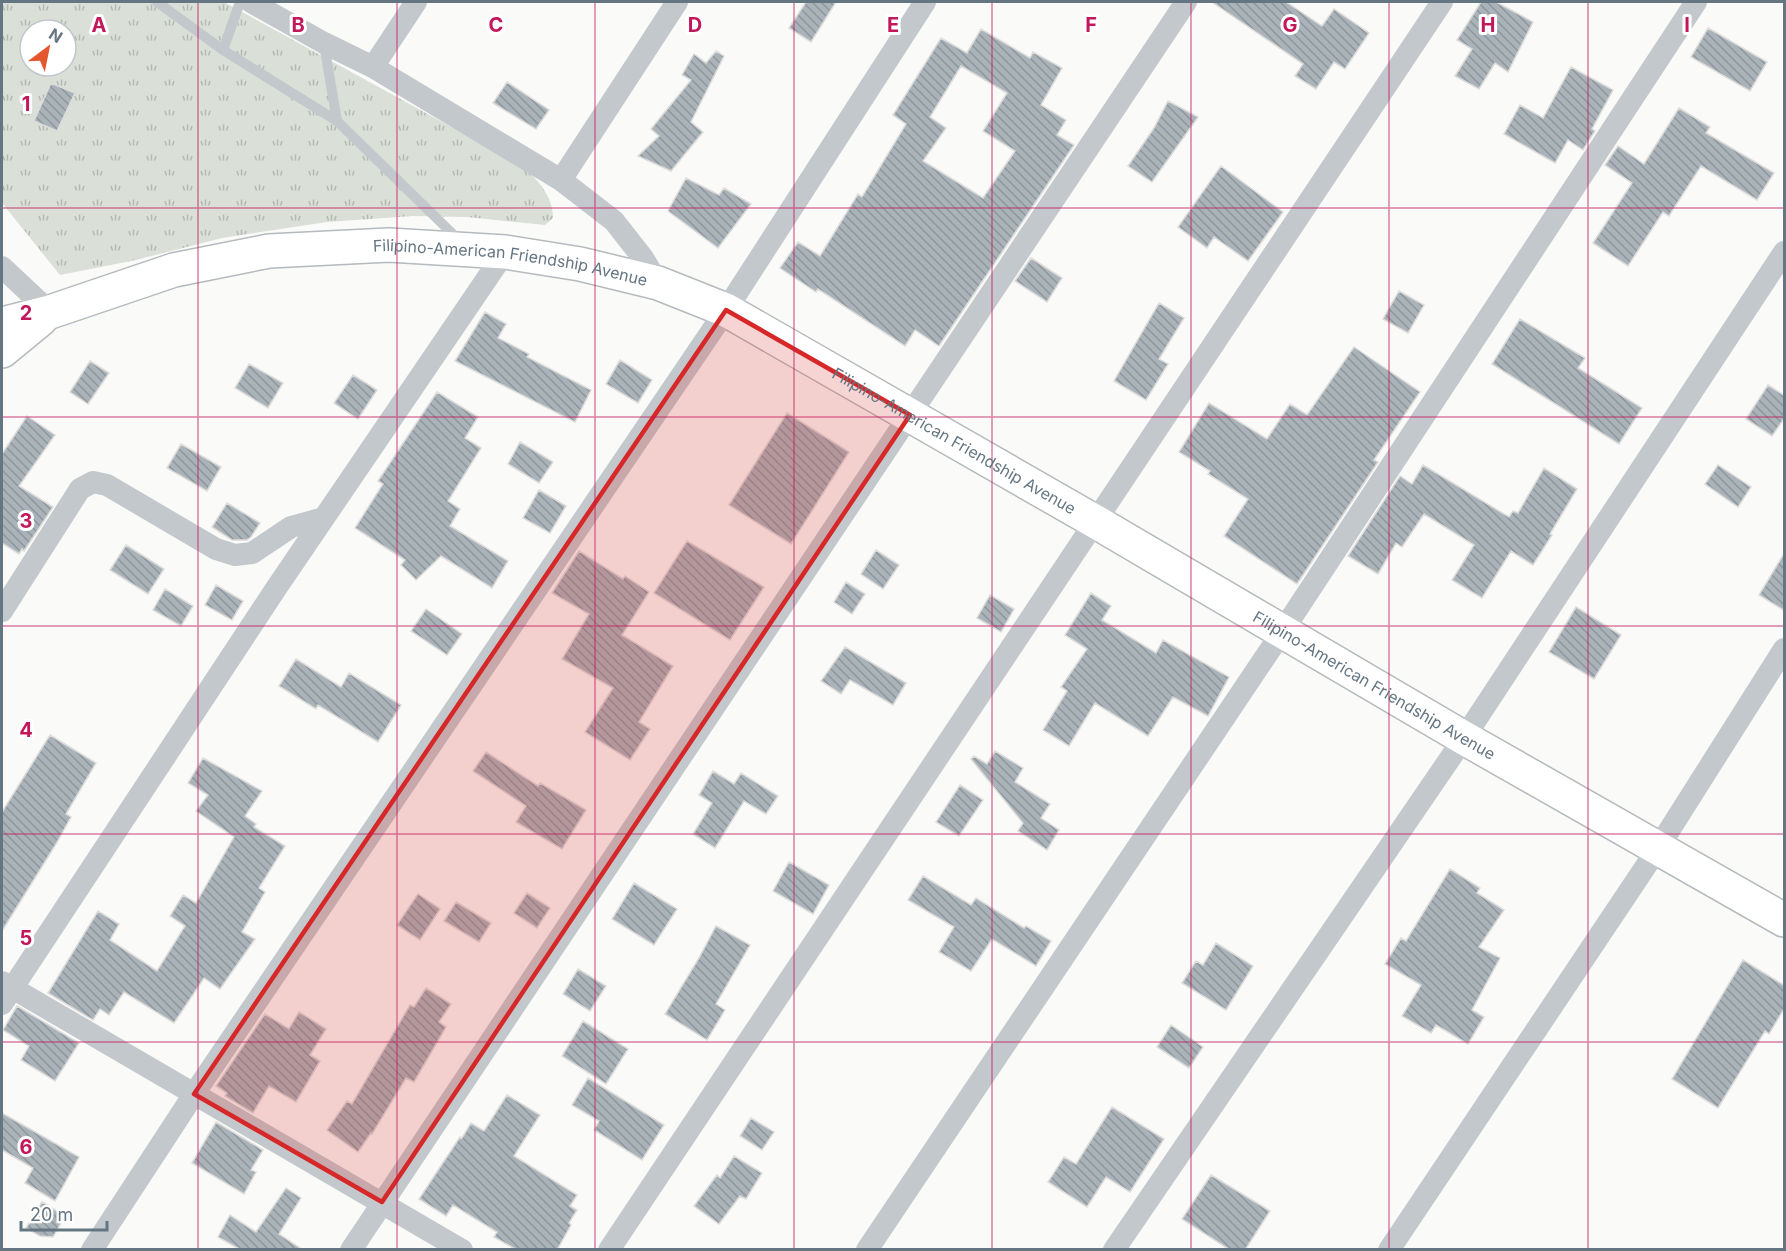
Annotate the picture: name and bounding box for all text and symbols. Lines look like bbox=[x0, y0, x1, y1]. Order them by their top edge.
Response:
text: A bbox=[92, 13, 107, 37]
text: B bbox=[291, 13, 305, 37]
text: C bbox=[489, 13, 503, 37]
text: D bbox=[688, 13, 702, 37]
text: E bbox=[887, 13, 899, 37]
text: F bbox=[1085, 13, 1097, 37]
text: G bbox=[1282, 13, 1298, 37]
text: H bbox=[1481, 13, 1495, 37]
text: I bbox=[1684, 13, 1690, 37]
north arrow bbox=[18, 18, 78, 78]
text: N bbox=[45, 24, 66, 47]
text: 1 bbox=[22, 92, 30, 116]
street label: Filipino-American Friendship Avenue bbox=[372, 235, 650, 290]
text: 2 bbox=[20, 301, 32, 325]
street label: Filipino-American Friendship Avenue bbox=[829, 363, 1079, 518]
text: 3 bbox=[20, 509, 32, 533]
street label: Filipino-American Friendship Avenue bbox=[1249, 606, 1499, 764]
text: 4 bbox=[19, 718, 33, 742]
text: 5 bbox=[20, 926, 32, 950]
text: 6 bbox=[20, 1135, 33, 1159]
scale bar bbox=[21, 1194, 106, 1232]
text: 20 m bbox=[30, 1204, 73, 1225]

